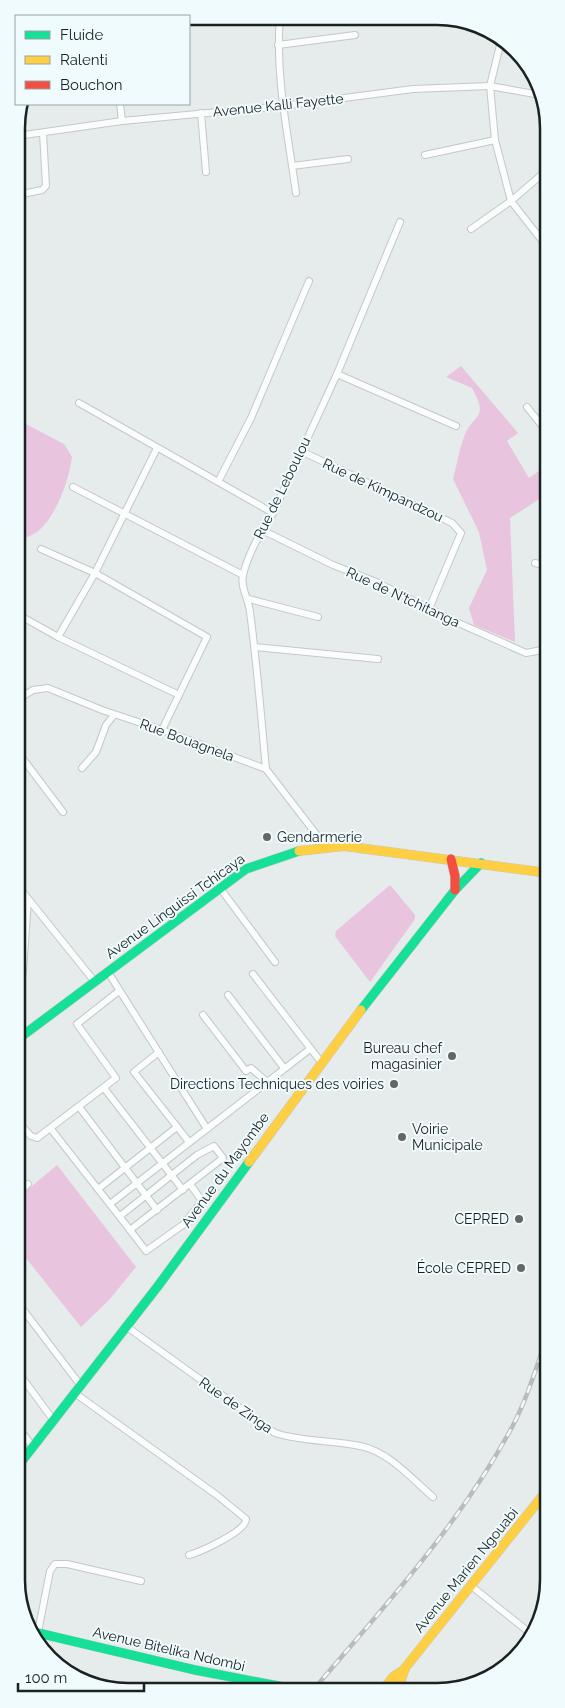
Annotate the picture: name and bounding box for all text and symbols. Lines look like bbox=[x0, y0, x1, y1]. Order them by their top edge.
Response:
legend bbox=[15, 15, 190, 105]
text: Fluide bbox=[60, 26, 103, 44]
text: Ralenti bbox=[60, 51, 108, 69]
text: Bouchon bbox=[60, 76, 122, 94]
street label: Avenue Kalli Fayette bbox=[212, 90, 344, 120]
street label: Rue de Leboulou bbox=[250, 434, 314, 542]
street label: Rue de Kimpandzou bbox=[320, 455, 446, 525]
street label: Rue de N'tchitanga bbox=[344, 564, 462, 630]
street label: Rue Bouagnela bbox=[138, 716, 236, 764]
place label: Gendarmerie bbox=[277, 829, 362, 845]
marker: Gendarmerie bbox=[261, 831, 273, 843]
street label: Avenue Linguissi Tchicaya bbox=[102, 850, 248, 962]
place label: Bureau chef magasinier bbox=[363, 1040, 443, 1072]
marker: Bureau chef magasinier bbox=[446, 1050, 458, 1062]
place label: Directions Techniques des voiries bbox=[170, 1076, 384, 1092]
marker: Directions Techniques des voiries bbox=[388, 1078, 400, 1090]
street label: Avenue du Mayombe bbox=[178, 1109, 272, 1231]
place label: Voirie Municipale bbox=[412, 1121, 483, 1153]
marker: Voirie Municipale bbox=[396, 1131, 408, 1143]
place label: CEPRED bbox=[454, 1211, 509, 1227]
marker: CEPRED bbox=[513, 1213, 525, 1225]
place label: École CEPRED bbox=[417, 1259, 511, 1276]
marker: École CEPRED bbox=[515, 1262, 527, 1274]
street label: Rue de Zinga bbox=[196, 1374, 276, 1436]
street label: Avenue Marien Ngouabi bbox=[411, 1504, 521, 1636]
street label: Avenue Bitelika Ndombi bbox=[91, 1624, 247, 1674]
scale bar bbox=[18, 1660, 144, 1692]
text: 100 m bbox=[25, 1669, 67, 1687]

